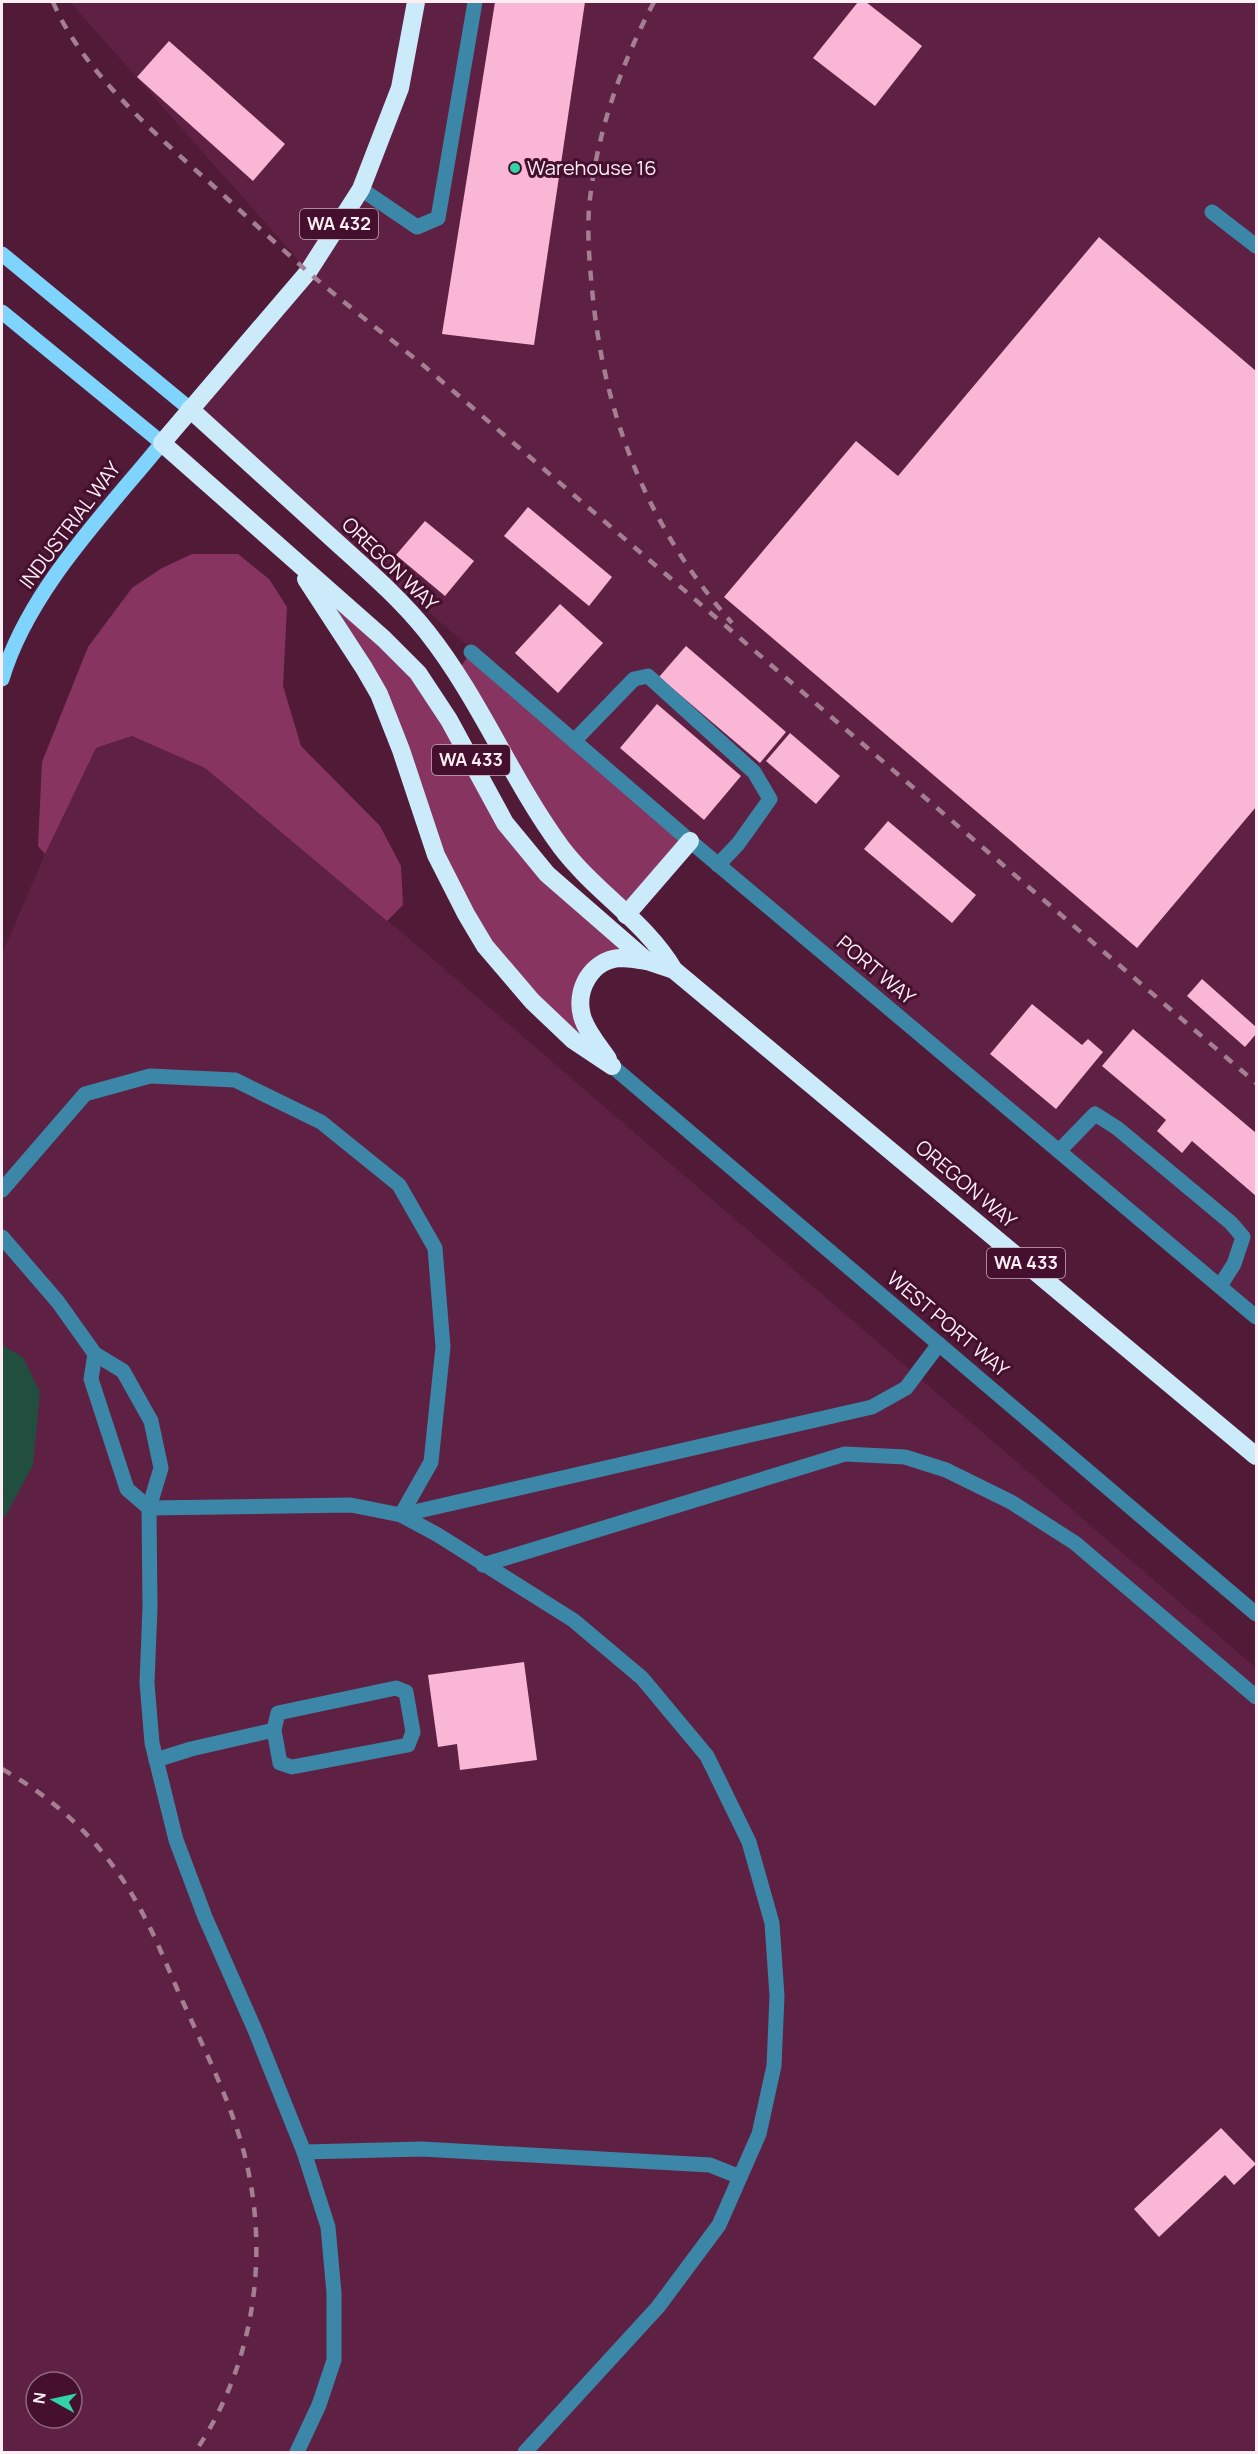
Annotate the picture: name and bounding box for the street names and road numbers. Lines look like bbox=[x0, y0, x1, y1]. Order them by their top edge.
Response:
road number: WA 432 bbox=[300, 209, 378, 239]
street label: INDUSTRIAL WAY bbox=[13, 455, 127, 594]
street label: OREGON WAY bbox=[336, 511, 445, 617]
road number: WA 433 bbox=[432, 745, 510, 775]
street label: PORT WAY bbox=[831, 929, 922, 1011]
street label: OREGON WAY bbox=[910, 1133, 1023, 1234]
road number: WA 433 bbox=[987, 1248, 1065, 1278]
street label: WEST PORT WAY bbox=[882, 1265, 1016, 1383]

